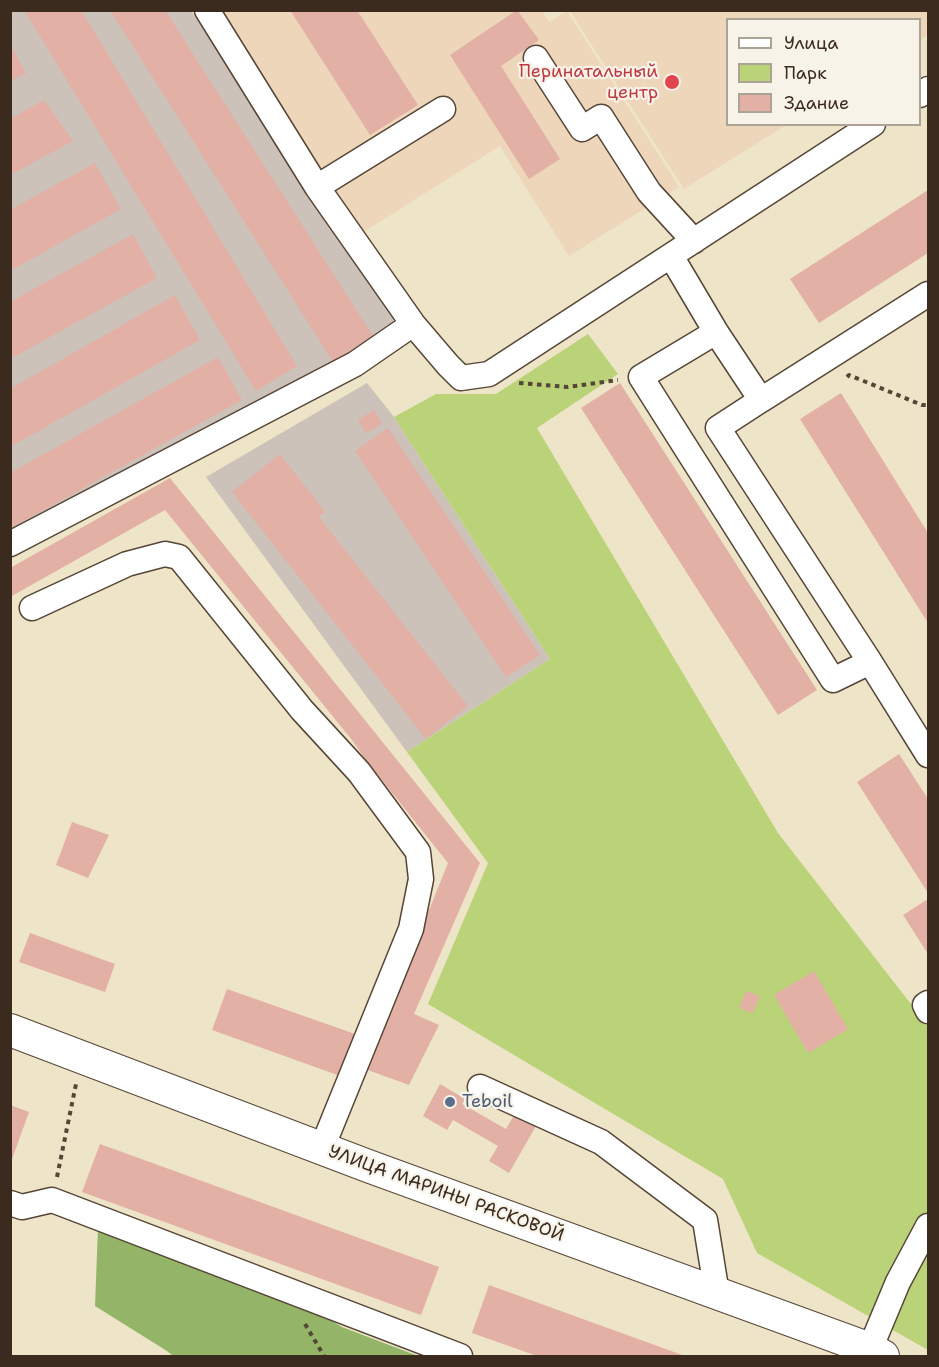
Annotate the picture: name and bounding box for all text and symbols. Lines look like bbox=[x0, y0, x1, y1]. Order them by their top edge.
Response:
legend bbox=[726, 18, 921, 126]
text: Улица bbox=[784, 31, 838, 55]
place label: Перинатальный центр bbox=[519, 61, 658, 104]
text: Парк bbox=[784, 61, 827, 85]
marker: Перинатальный центр bbox=[663, 73, 681, 91]
text: Здание bbox=[784, 91, 849, 115]
place label: Teboil bbox=[462, 1091, 513, 1113]
marker: Teboil bbox=[443, 1095, 457, 1109]
street label: УЛИЦА МАРИНЫ РАСКОВОЙ bbox=[325, 1141, 567, 1247]

